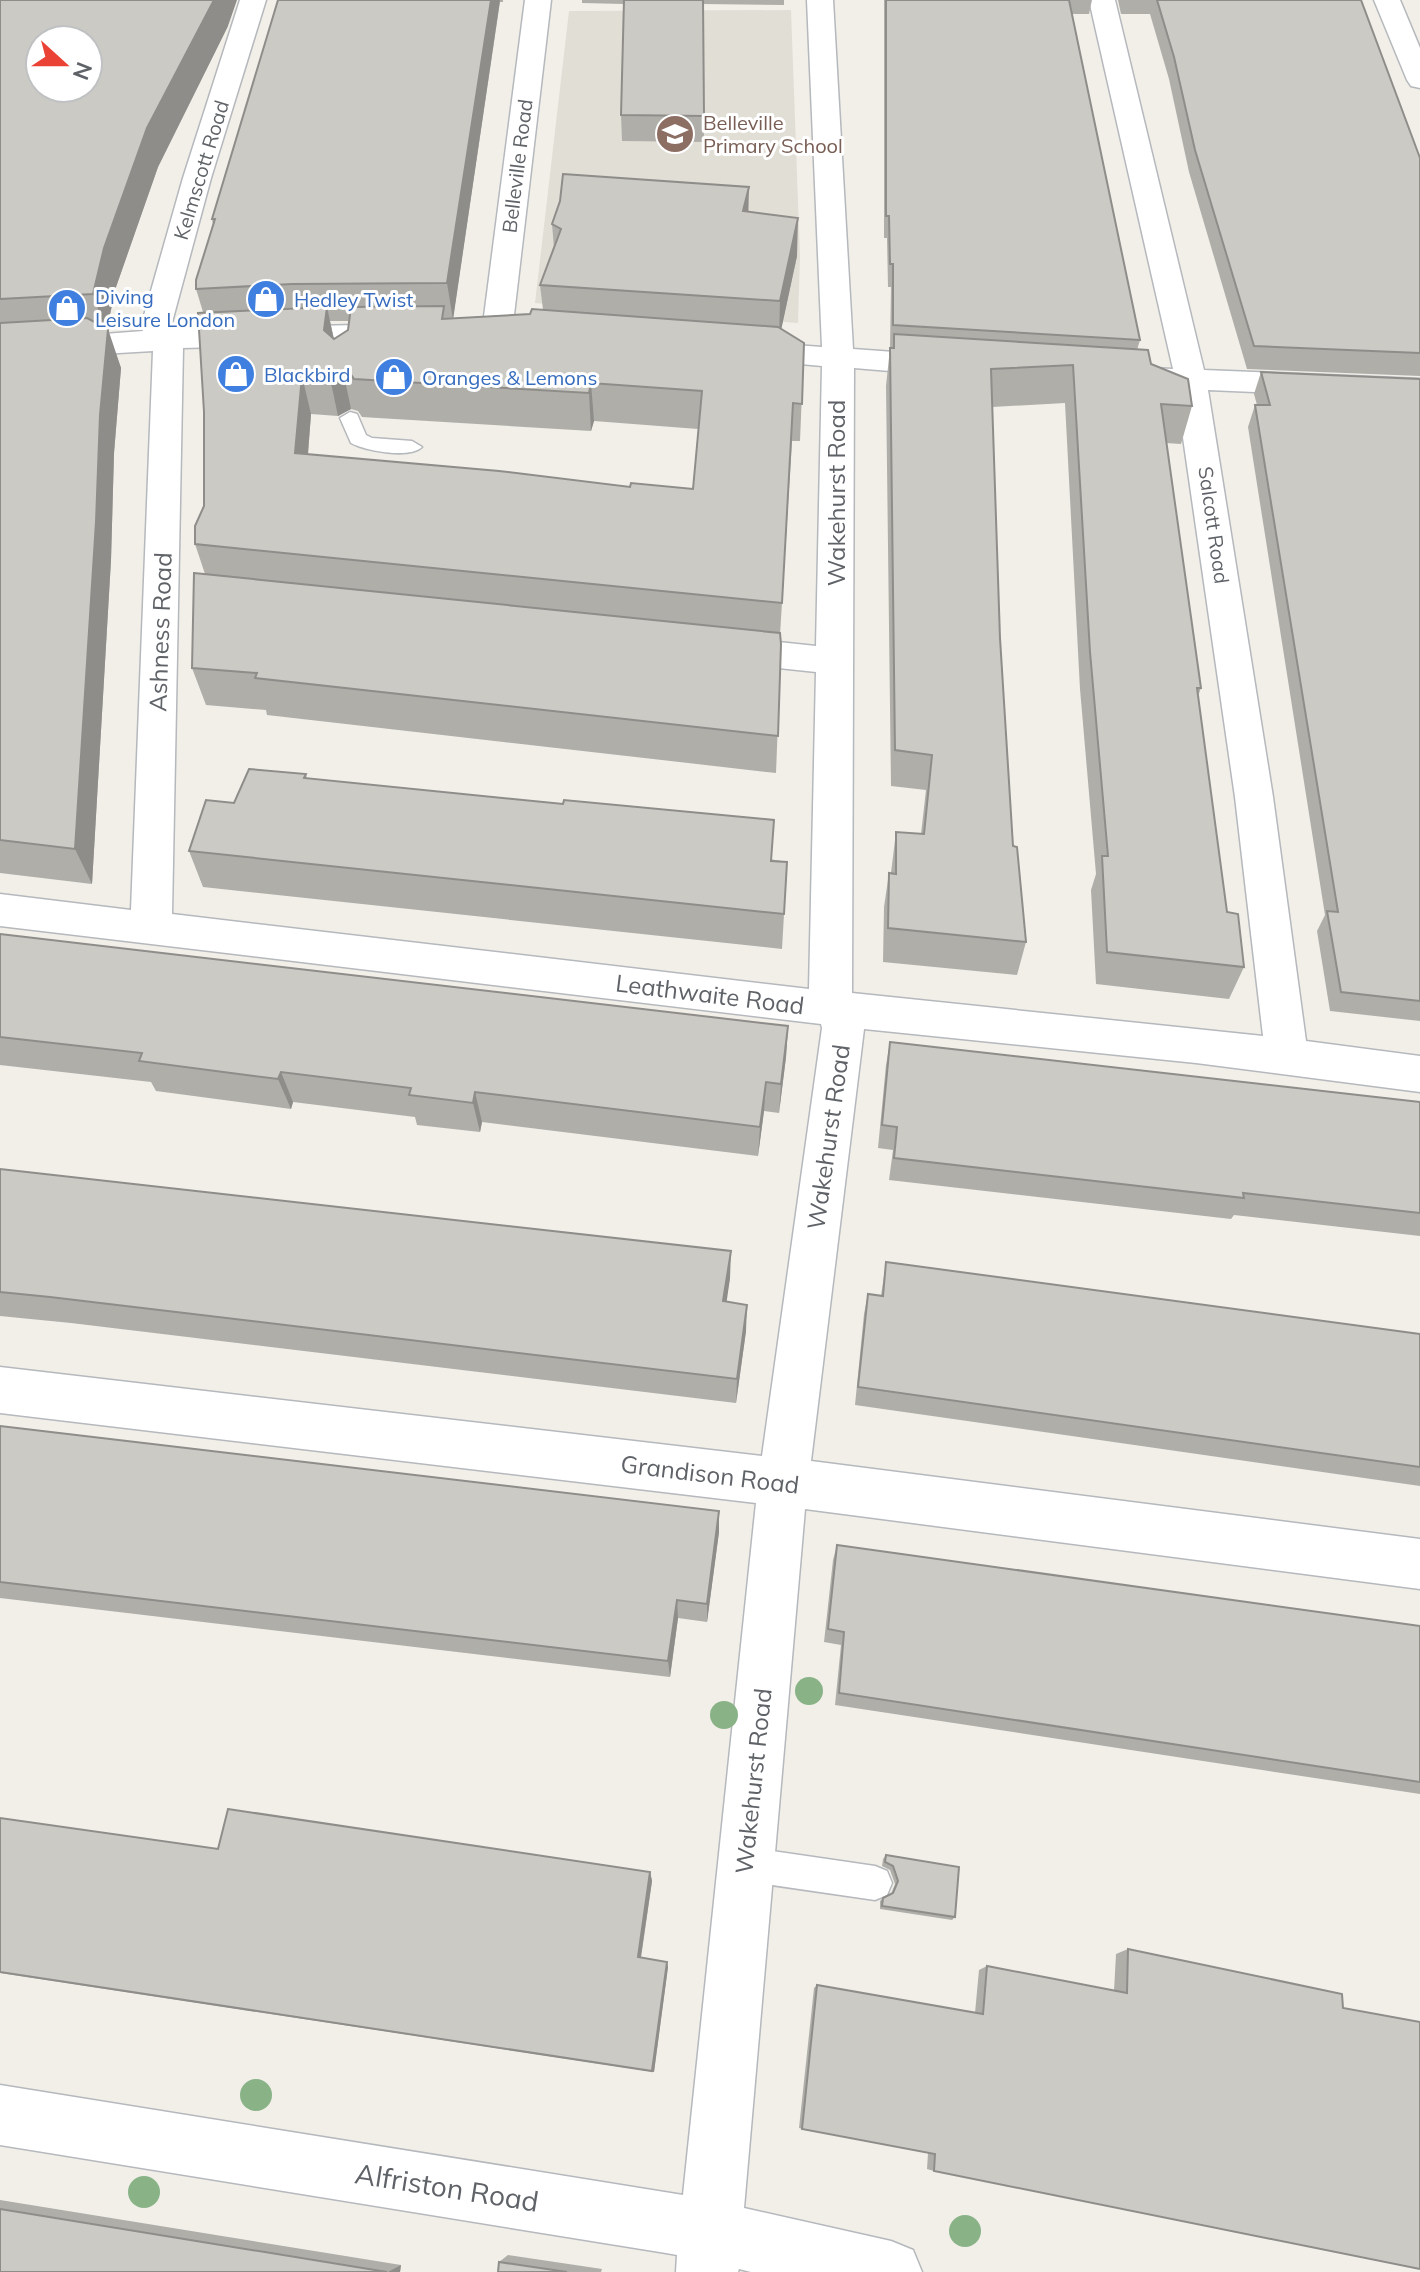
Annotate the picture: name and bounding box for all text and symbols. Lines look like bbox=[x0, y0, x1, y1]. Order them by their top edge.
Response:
north arrow bbox=[24, 24, 104, 104]
text: N bbox=[67, 58, 99, 84]
street label: Kelmscott Road bbox=[168, 97, 234, 243]
street label: Belleville Road bbox=[496, 98, 538, 234]
place label: Belleville Primary School bbox=[703, 110, 843, 158]
school or university icon: Belleville Primary School bbox=[654, 113, 696, 155]
shop icon: Hedley Twist bbox=[245, 278, 287, 320]
place label: Diving Leisure London bbox=[95, 284, 235, 332]
shop icon: Diving Leisure London bbox=[46, 287, 88, 329]
place label: Hedley Twist bbox=[294, 287, 413, 312]
shop icon: Blackbird bbox=[215, 353, 257, 395]
shop icon: Oranges & Lemons bbox=[373, 356, 415, 398]
place label: Blackbird bbox=[264, 362, 350, 387]
place label: Oranges & Lemons bbox=[422, 365, 597, 390]
street label: Wakehurst Road bbox=[821, 400, 851, 586]
street label: Salcott Road bbox=[1193, 465, 1235, 585]
street label: Ashness Road bbox=[142, 552, 178, 712]
street label: Leathwaite Road bbox=[614, 968, 806, 1020]
street label: Wakehurst Road bbox=[800, 1043, 856, 1231]
street label: Grandison Road bbox=[619, 1448, 801, 1500]
street label: Wakehurst Road bbox=[728, 1687, 778, 1875]
street label: Alfriston Road bbox=[353, 2155, 541, 2219]

